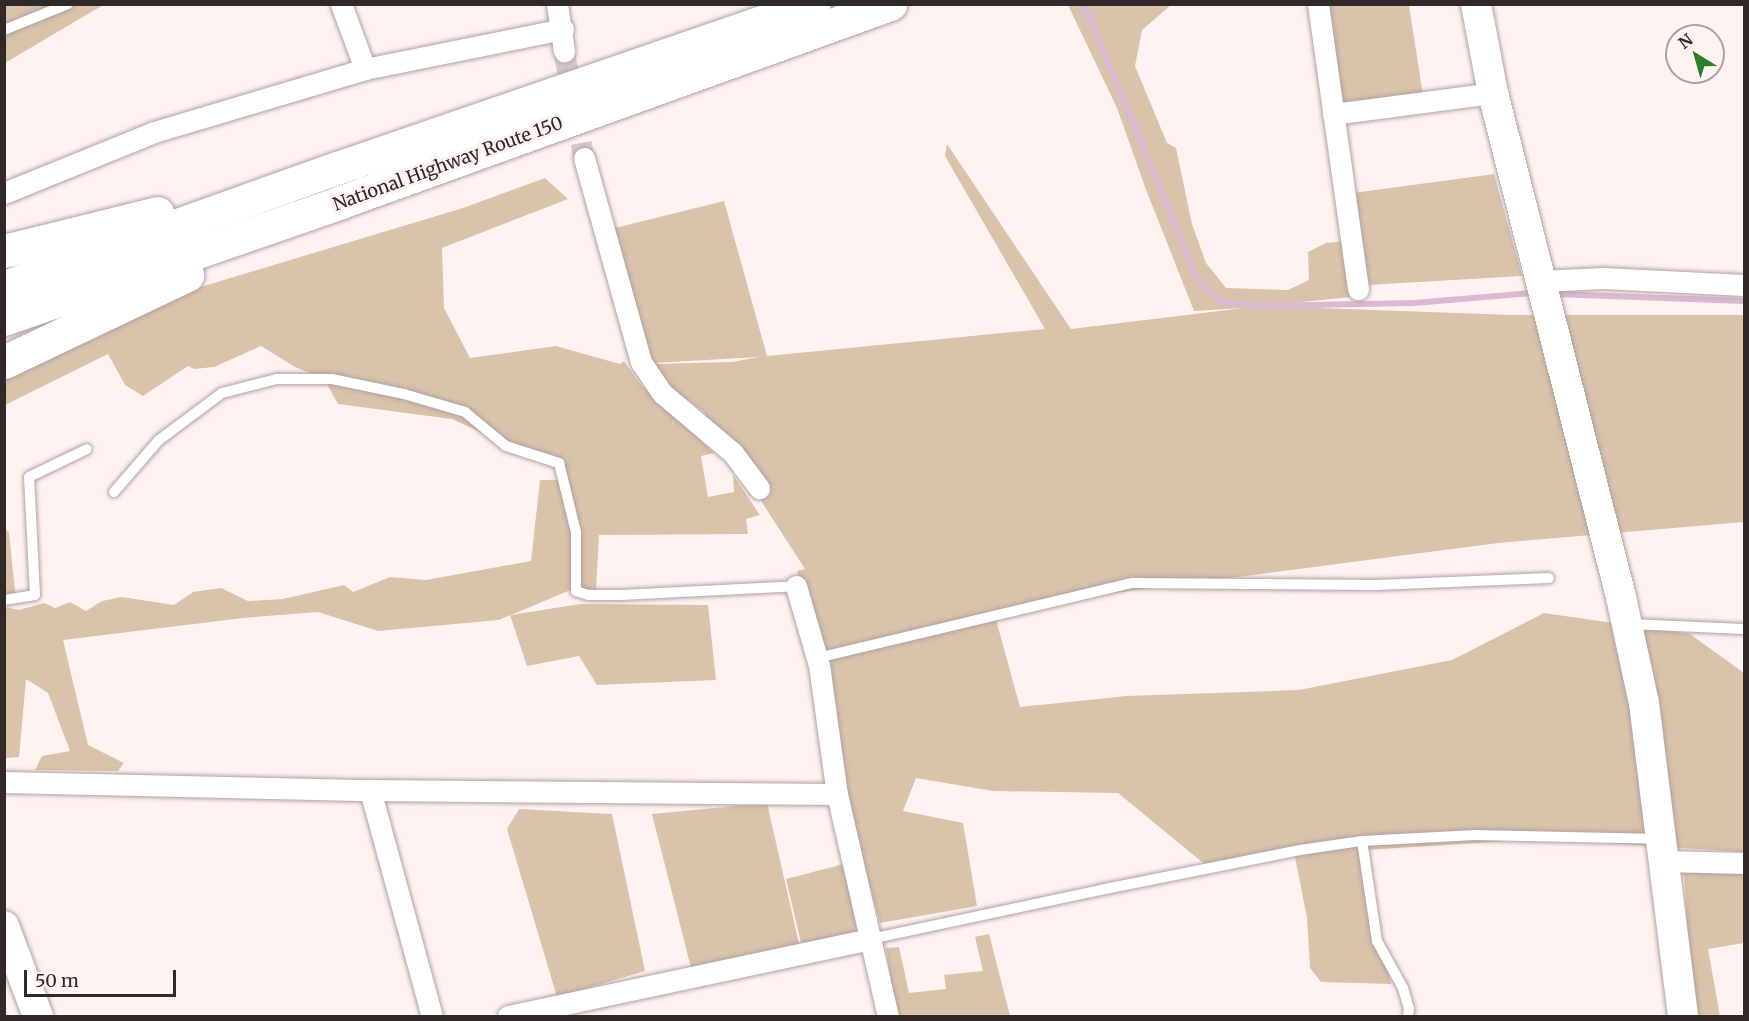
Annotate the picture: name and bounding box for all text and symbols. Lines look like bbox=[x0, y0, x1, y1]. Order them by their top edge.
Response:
north arrow bbox=[1665, 24, 1725, 84]
text: N bbox=[1674, 29, 1696, 53]
street label: National Highway Route 150 bbox=[330, 112, 566, 216]
scale bar bbox=[27, 958, 178, 996]
text: 50 m bbox=[35, 969, 79, 992]

